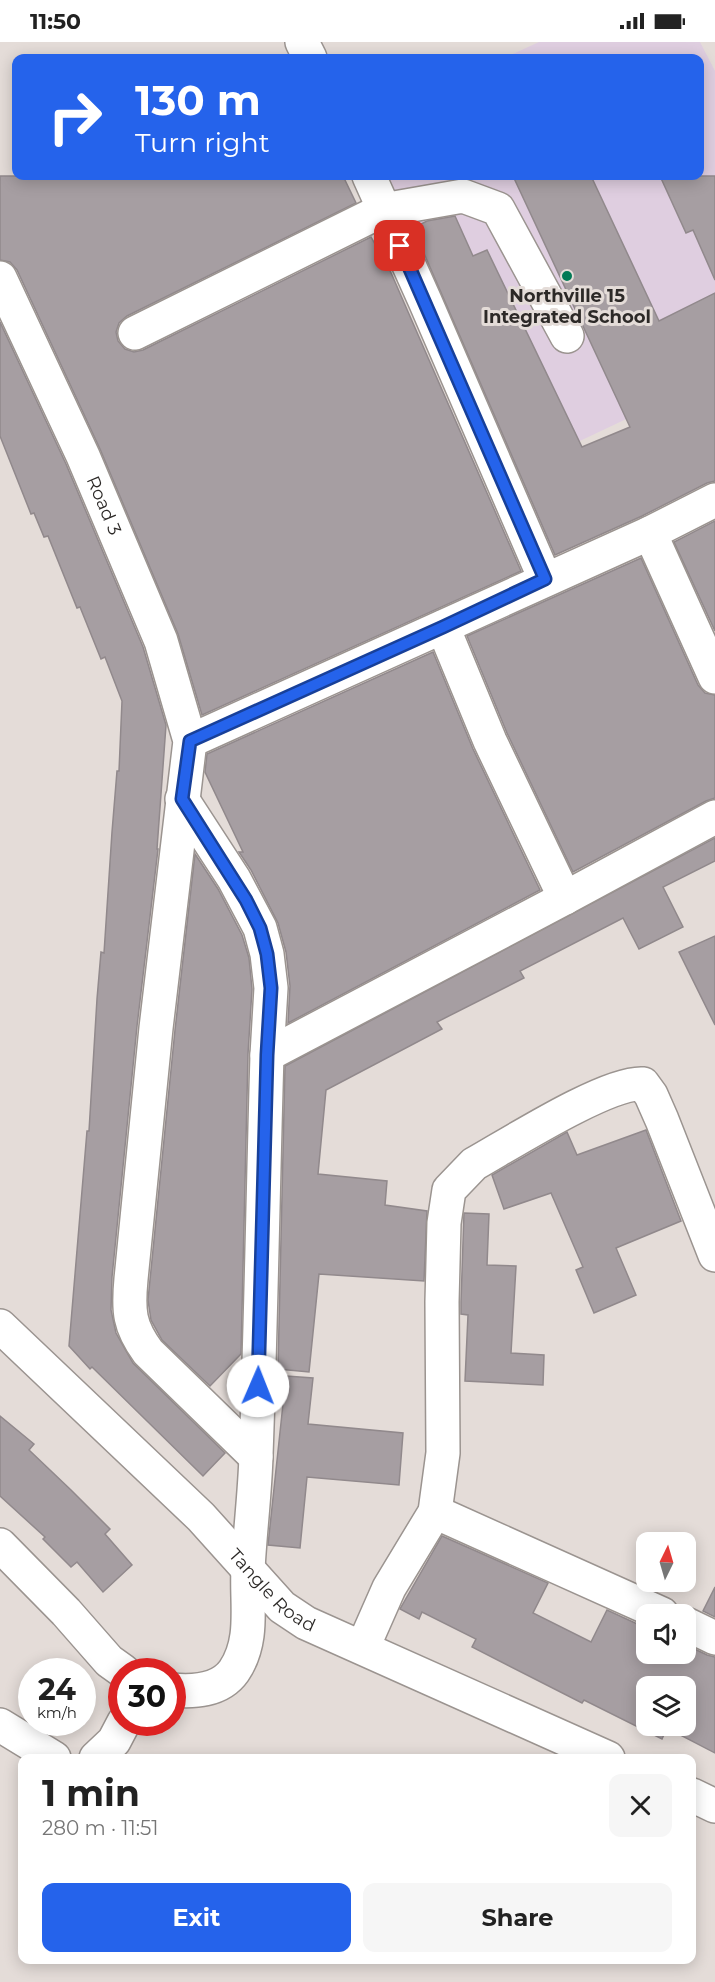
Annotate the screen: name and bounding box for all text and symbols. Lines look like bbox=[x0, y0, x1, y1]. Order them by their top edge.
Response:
text: 11:50 bbox=[30, 8, 81, 35]
text: 130 m bbox=[135, 74, 261, 126]
icon: right bbox=[36, 78, 114, 156]
text: Turn right bbox=[135, 126, 270, 159]
pin bbox=[374, 220, 425, 271]
icon: arrive bbox=[383, 229, 416, 262]
marker: Northville 15 Integrated School bbox=[560, 269, 574, 283]
place label: Northville 15 Integrated School bbox=[483, 285, 651, 328]
street label: Road 3 bbox=[82, 473, 126, 538]
position arrow bbox=[226, 1354, 290, 1418]
north arrow bbox=[636, 1532, 696, 1592]
map controls bbox=[636, 1532, 696, 1736]
street label: Tangle Road bbox=[224, 1544, 319, 1637]
button: sound bbox=[636, 1604, 696, 1664]
speed limit sign: 30 bbox=[108, 1658, 186, 1736]
text: 24 bbox=[38, 1671, 76, 1708]
button: layers bbox=[636, 1676, 696, 1736]
text: km/h bbox=[37, 1703, 77, 1722]
text: 1 min bbox=[42, 1771, 140, 1815]
button: close bbox=[609, 1774, 672, 1837]
text: 280 m · 11:51 bbox=[42, 1816, 159, 1840]
button: Exit bbox=[42, 1883, 351, 1952]
button: Share bbox=[363, 1883, 672, 1952]

